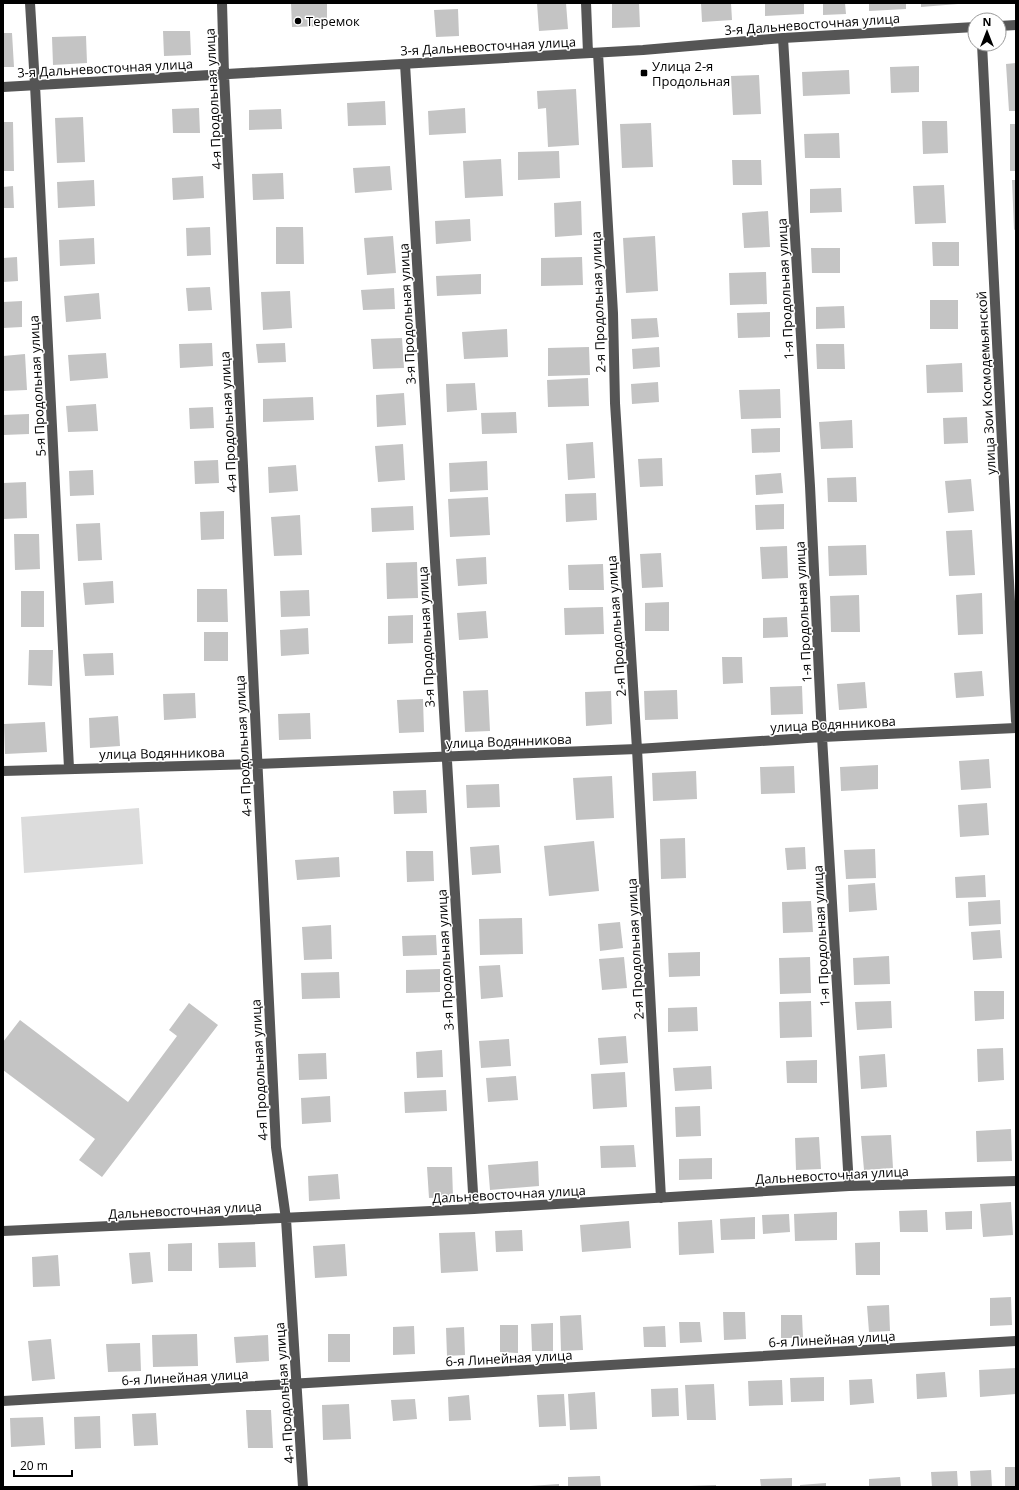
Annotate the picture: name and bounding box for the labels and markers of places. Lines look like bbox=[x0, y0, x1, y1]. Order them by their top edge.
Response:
place label: Теремок bbox=[306, 12, 360, 30]
marker: Теремок bbox=[293, 16, 303, 26]
place label: Улица 2-я Продольная bbox=[652, 57, 730, 90]
marker: Улица 2-я Продольная bbox=[639, 68, 649, 78]

